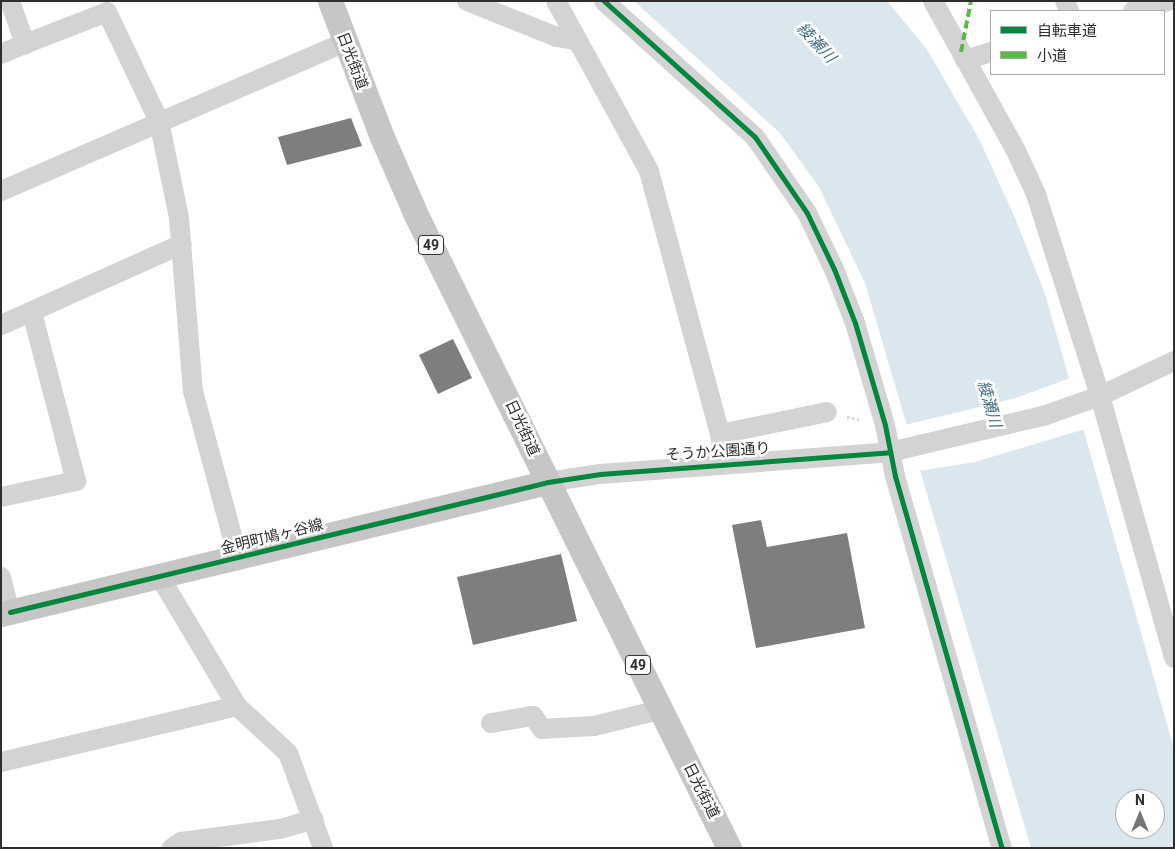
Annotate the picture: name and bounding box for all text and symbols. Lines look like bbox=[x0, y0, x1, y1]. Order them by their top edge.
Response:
legend bbox=[990, 10, 1165, 75]
water label: 綾瀬川 bbox=[793, 19, 839, 67]
text: 自転車道 bbox=[1037, 22, 1097, 40]
street label: 日光街道 bbox=[333, 30, 371, 92]
text: 小道 bbox=[1037, 47, 1067, 65]
road number: 49 bbox=[417, 234, 445, 256]
water label: 綾瀬川 bbox=[973, 378, 1005, 430]
street label: 日光街道 bbox=[501, 397, 543, 459]
street label: そうか公園通り bbox=[665, 439, 771, 465]
street label: 金明町鳩ヶ谷線 bbox=[219, 516, 325, 558]
road number: 49 bbox=[624, 654, 652, 676]
street label: 日光街道 bbox=[679, 760, 723, 822]
north arrow bbox=[1115, 789, 1165, 839]
text: N bbox=[1135, 792, 1145, 808]

